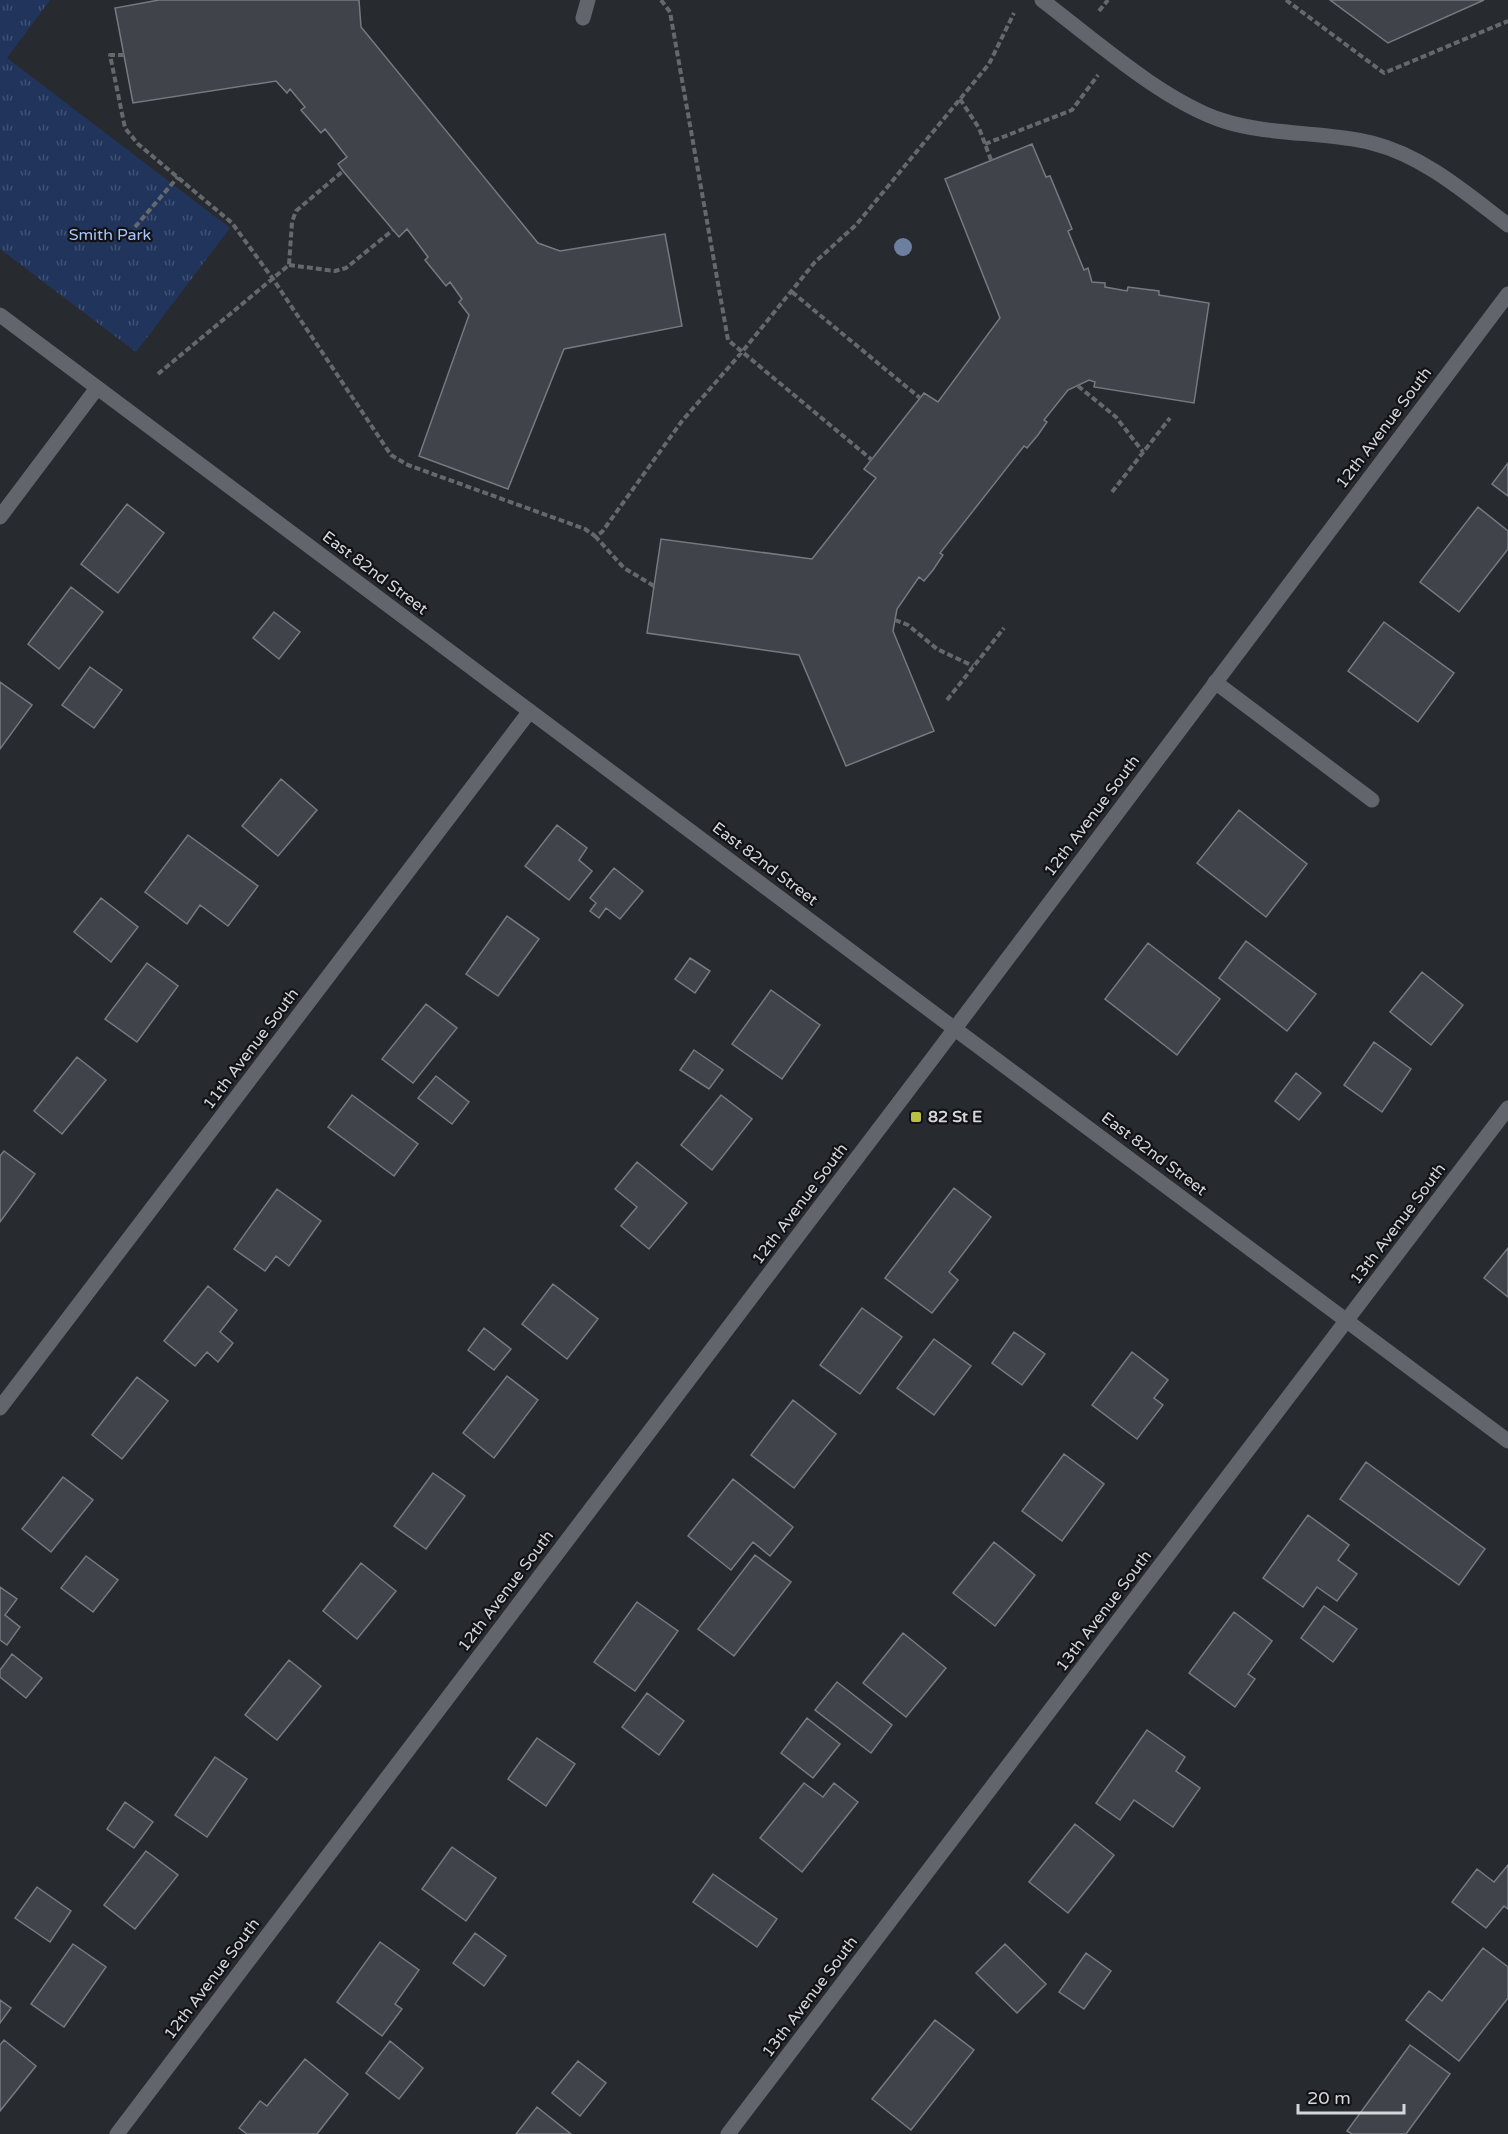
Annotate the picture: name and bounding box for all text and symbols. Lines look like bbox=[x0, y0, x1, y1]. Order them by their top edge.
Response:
park label: Smith Park bbox=[69, 225, 152, 245]
street label: 12th Avenue South bbox=[1332, 363, 1436, 493]
street label: East 82nd Street bbox=[318, 527, 432, 619]
street label: 12th Avenue South bbox=[1040, 751, 1144, 881]
street label: East 82nd Street bbox=[708, 818, 822, 910]
street label: 11th Avenue South bbox=[199, 984, 303, 1114]
place label: 82 St E bbox=[928, 1107, 982, 1127]
street label: East 82nd Street bbox=[1097, 1108, 1211, 1200]
marker: 82 St E bbox=[909, 1110, 923, 1124]
street label: 12th Avenue South bbox=[748, 1139, 852, 1269]
street label: 13th Avenue South bbox=[1346, 1159, 1450, 1289]
street label: 12th Avenue South bbox=[454, 1526, 558, 1656]
street label: 13th Avenue South bbox=[1052, 1546, 1156, 1676]
street label: 12th Avenue South bbox=[160, 1914, 264, 2044]
street label: 13th Avenue South bbox=[758, 1932, 862, 2062]
scale bar bbox=[1298, 2077, 1404, 2115]
text: 20 m bbox=[1307, 2087, 1351, 2109]

